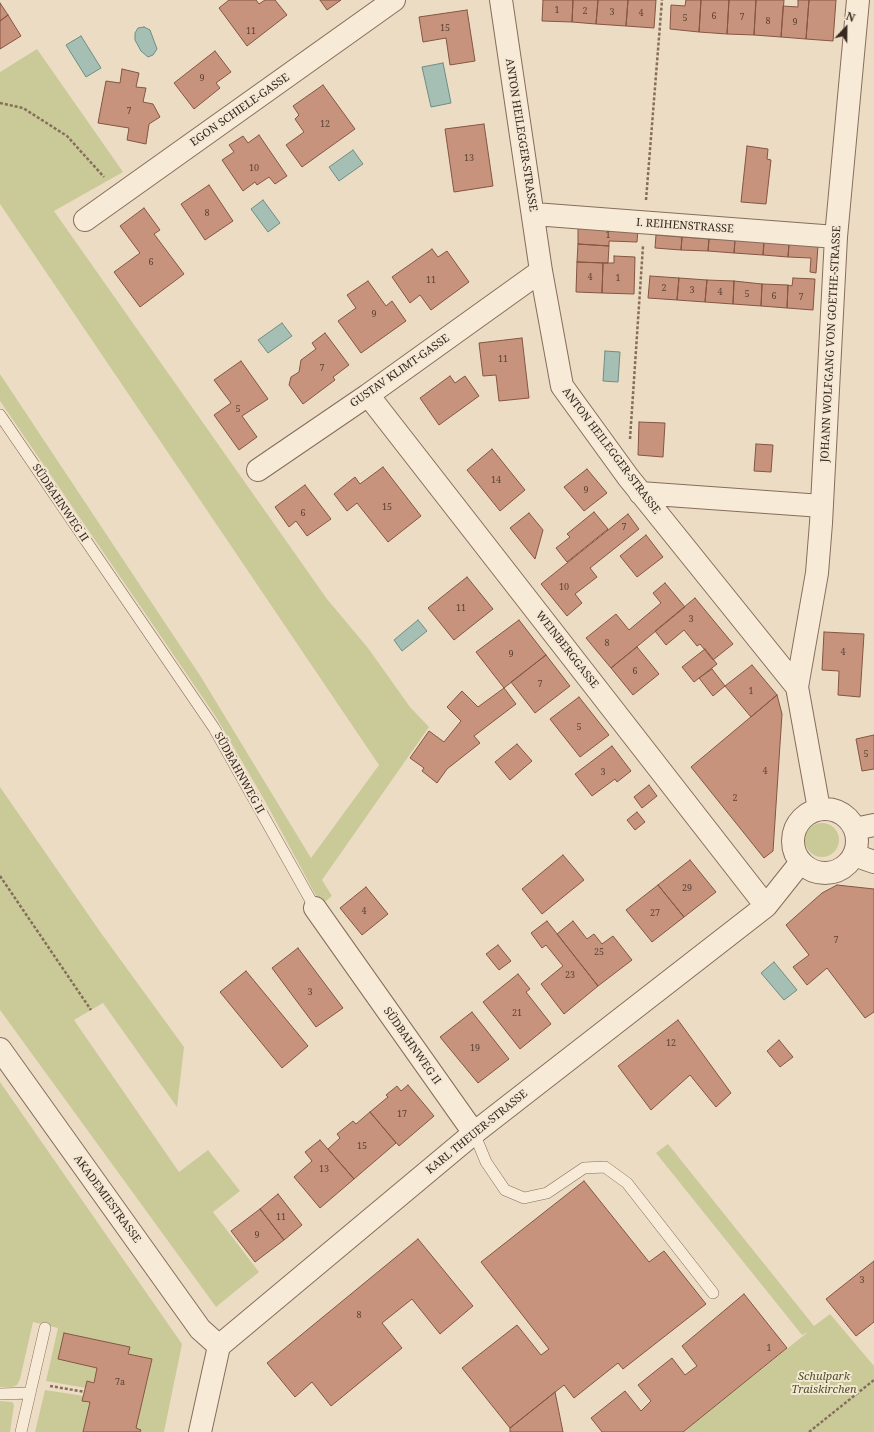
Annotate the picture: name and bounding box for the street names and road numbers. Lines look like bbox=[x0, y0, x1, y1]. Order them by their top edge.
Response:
street label: ANTON HEILEGGER-STRASSE bbox=[502, 57, 540, 213]
street label: EGON SCHIELE-GASSE bbox=[188, 71, 292, 149]
street label: I. REIHENSTRASSE bbox=[636, 216, 734, 236]
street label: JOHANN WOLFGANG VON GOETHE-STRASSE bbox=[818, 225, 844, 463]
street label: GUSTAV KLIMT-GASSE bbox=[348, 332, 452, 410]
street label: ANTON HEILEGGER-STRASSE bbox=[559, 385, 663, 517]
street label: SÜDBAHNWEG II bbox=[29, 462, 91, 544]
street label: WEINBERGGASSE bbox=[533, 609, 601, 691]
street label: SÜDBAHNWEG II bbox=[211, 730, 267, 816]
street label: SÜDBAHNWEG II bbox=[381, 1005, 443, 1087]
street label: KARL THEUER-STRASSE bbox=[424, 1087, 530, 1177]
street label: AKADEMIESTRASSE bbox=[71, 1152, 143, 1246]

